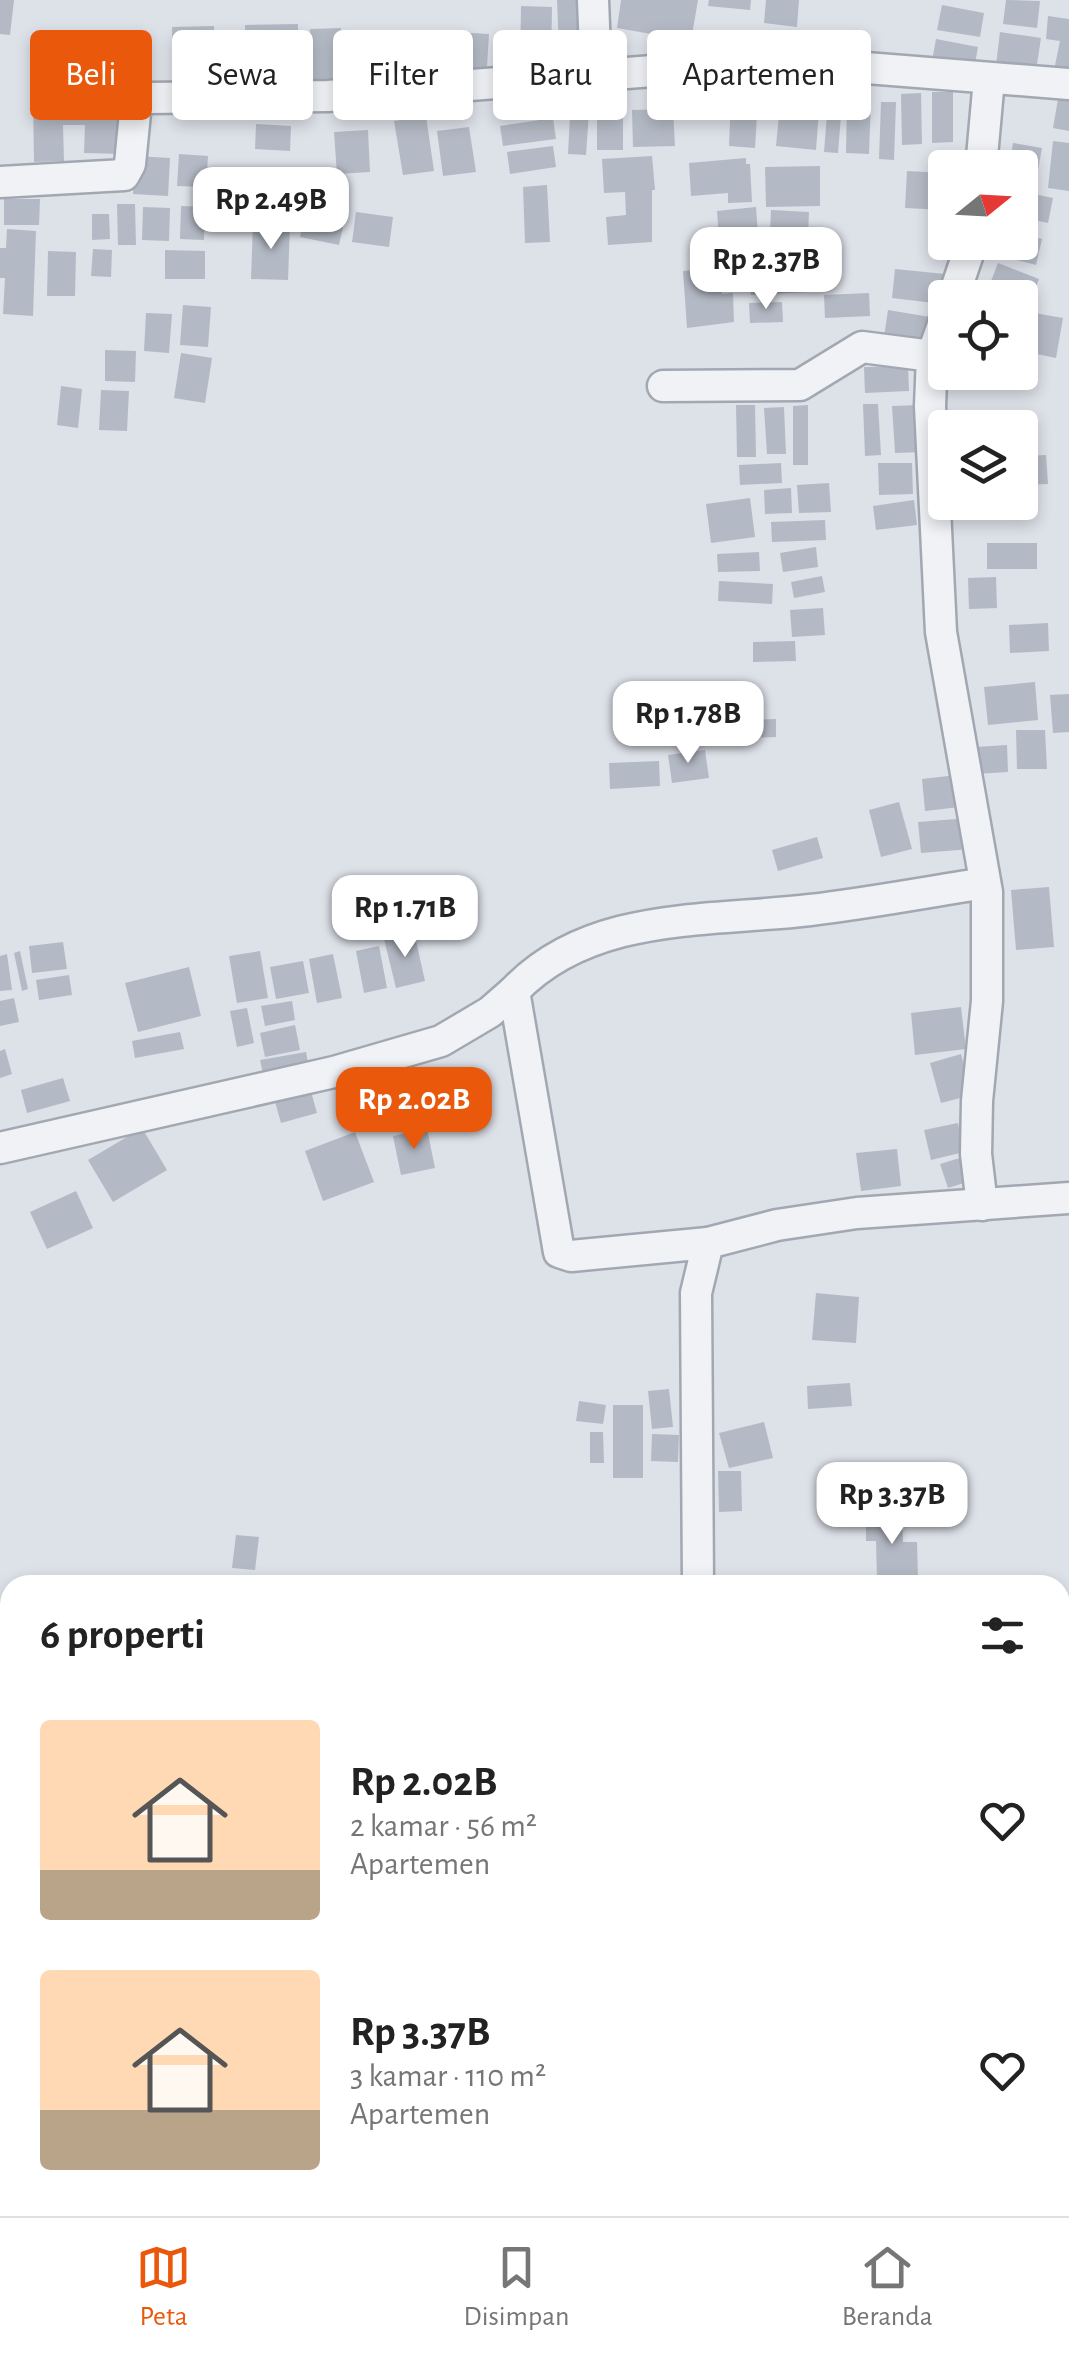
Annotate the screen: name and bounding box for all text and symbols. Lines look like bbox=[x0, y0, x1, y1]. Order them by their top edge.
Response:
chip: Beli bbox=[30, 30, 152, 120]
chip: Sewa bbox=[172, 30, 313, 120]
chip: Filter bbox=[333, 30, 473, 120]
chip: Baru bbox=[493, 30, 627, 120]
chip: Apartemen bbox=[647, 30, 871, 120]
north arrow bbox=[928, 150, 1038, 260]
map controls bbox=[928, 150, 1038, 520]
pin: Rp 2.49B bbox=[168, 167, 374, 252]
text: Rp 2.49B bbox=[215, 183, 327, 215]
pin: Rp 2.37B bbox=[663, 227, 869, 312]
text: Rp 2.37B bbox=[712, 243, 820, 275]
button: locate bbox=[928, 280, 1038, 390]
button: layers bbox=[928, 410, 1038, 520]
pin: Rp 1.78B bbox=[585, 681, 791, 766]
text: Rp 1.78B bbox=[635, 697, 741, 729]
pin: Rp 1.71B bbox=[302, 875, 508, 960]
text: Rp 1.71B bbox=[354, 891, 456, 923]
pin: Rp 2.02B bbox=[311, 1067, 517, 1152]
text: Rp 2.02B bbox=[358, 1083, 470, 1115]
pin: Rp 3.37B bbox=[789, 1462, 995, 1547]
text: Rp 3.37B bbox=[839, 1478, 945, 1510]
icon: filters bbox=[975, 1608, 1030, 1663]
text: 6 properti bbox=[40, 1614, 205, 1656]
icon: home bbox=[120, 1760, 240, 1880]
text: Rp 2.02B bbox=[350, 1761, 497, 1803]
icon: heart bbox=[975, 1793, 1030, 1848]
text: 2 kamar · 56 m² bbox=[350, 1810, 537, 1842]
text: Apartemen bbox=[350, 1848, 490, 1880]
icon: home bbox=[120, 2010, 240, 2130]
text: Rp 3.37B bbox=[350, 2011, 490, 2053]
icon: heart bbox=[975, 2043, 1030, 2098]
text: 3 kamar · 110 m² bbox=[350, 2060, 546, 2092]
text: Apartemen bbox=[350, 2098, 490, 2130]
tab: Peta bbox=[136, 2240, 191, 2334]
tab: Disimpan bbox=[464, 2240, 569, 2334]
tab: Beranda bbox=[842, 2240, 933, 2334]

